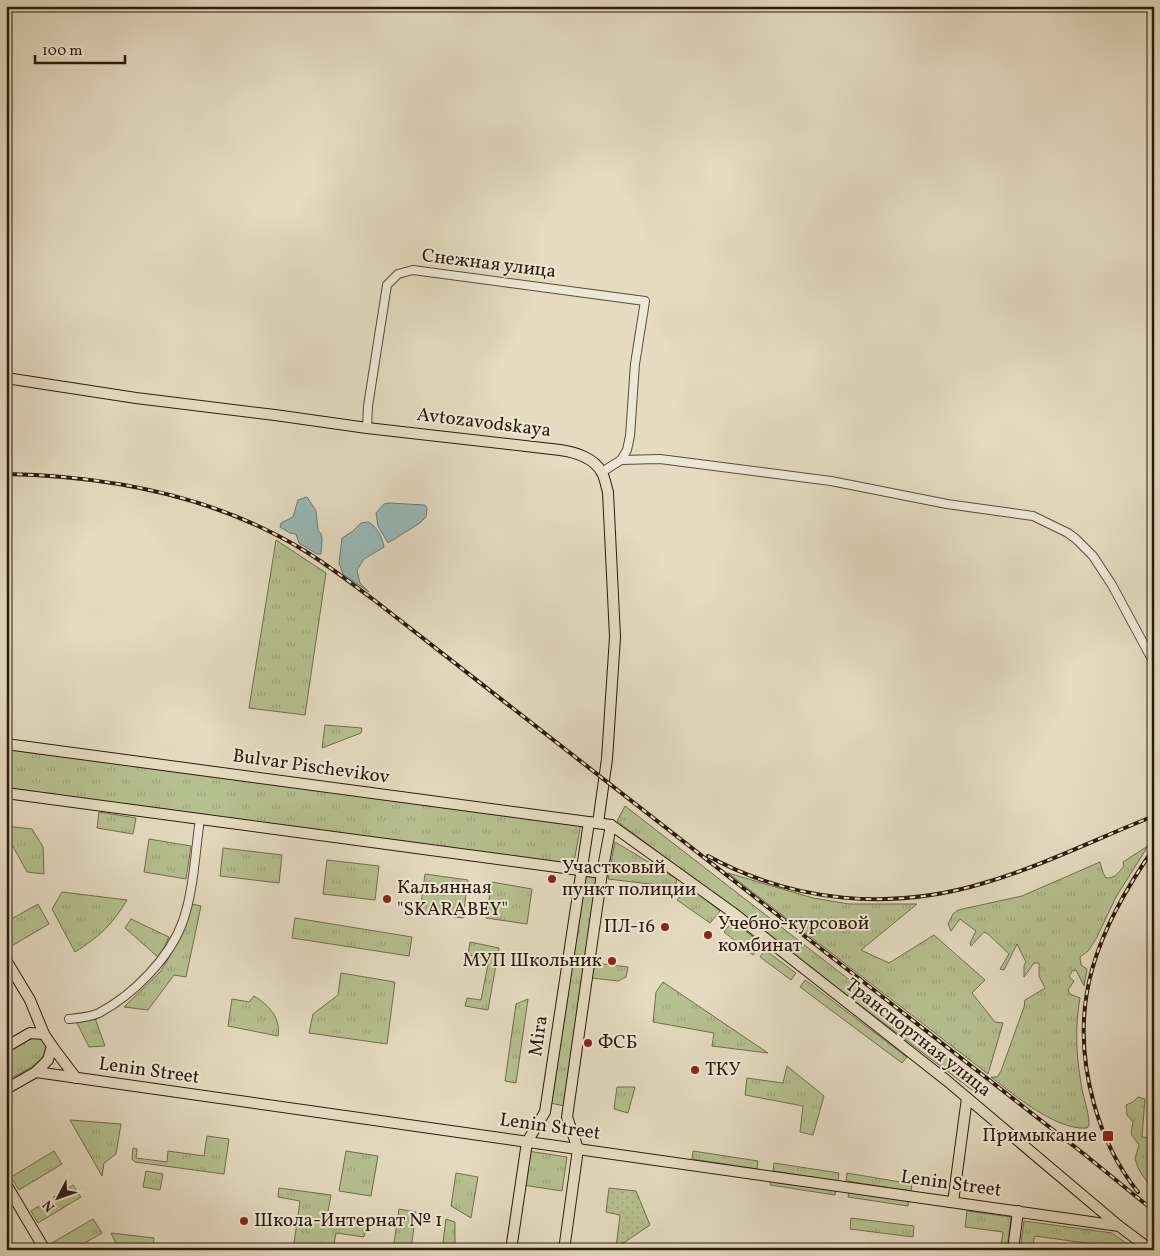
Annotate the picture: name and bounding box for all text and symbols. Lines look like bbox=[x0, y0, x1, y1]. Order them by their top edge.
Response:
scale bar bbox=[35, 32, 125, 64]
text: 100 m bbox=[42, 41, 82, 62]
street label: Снежная улица bbox=[420, 243, 558, 285]
street label: Avtozavodskaya bbox=[415, 402, 553, 444]
street label: Bulvar Pischevikov bbox=[231, 743, 391, 791]
place label: Участковый пункт полиции bbox=[562, 855, 696, 903]
marker: Участковый пункт полиции bbox=[546, 873, 558, 885]
place label: Кальянная "SKARABEY" bbox=[397, 875, 508, 923]
marker: Кальянная "SKARABEY" bbox=[381, 893, 393, 905]
place label: Учебно-курсовой комбинат bbox=[718, 911, 869, 959]
place label: ПЛ-16 bbox=[604, 914, 655, 940]
marker: ПЛ-16 bbox=[659, 921, 671, 933]
marker: Учебно-курсовой комбинат bbox=[702, 929, 714, 941]
place label: МУП Школьник bbox=[462, 948, 602, 974]
marker: МУП Школьник bbox=[606, 955, 618, 967]
street label: Транспортная улица bbox=[839, 973, 997, 1103]
street label: Mira bbox=[523, 1014, 555, 1058]
place label: ФСБ bbox=[598, 1030, 637, 1056]
marker: ФСБ bbox=[582, 1037, 594, 1049]
street label: Lenin Street bbox=[97, 1051, 201, 1091]
place label: ТКУ bbox=[705, 1057, 741, 1083]
marker: ТКУ bbox=[689, 1064, 701, 1076]
street label: Lenin Street bbox=[498, 1107, 602, 1147]
place label: Примыкание bbox=[982, 1123, 1097, 1149]
marker: Примыкание bbox=[1101, 1129, 1115, 1143]
street label: Lenin Street bbox=[899, 1164, 1003, 1204]
north arrow bbox=[32, 1174, 82, 1224]
text: N bbox=[39, 1195, 60, 1216]
place label: Школа-Интернат № 1 bbox=[254, 1208, 442, 1234]
marker: Школа-Интернат № 1 bbox=[238, 1215, 250, 1227]

